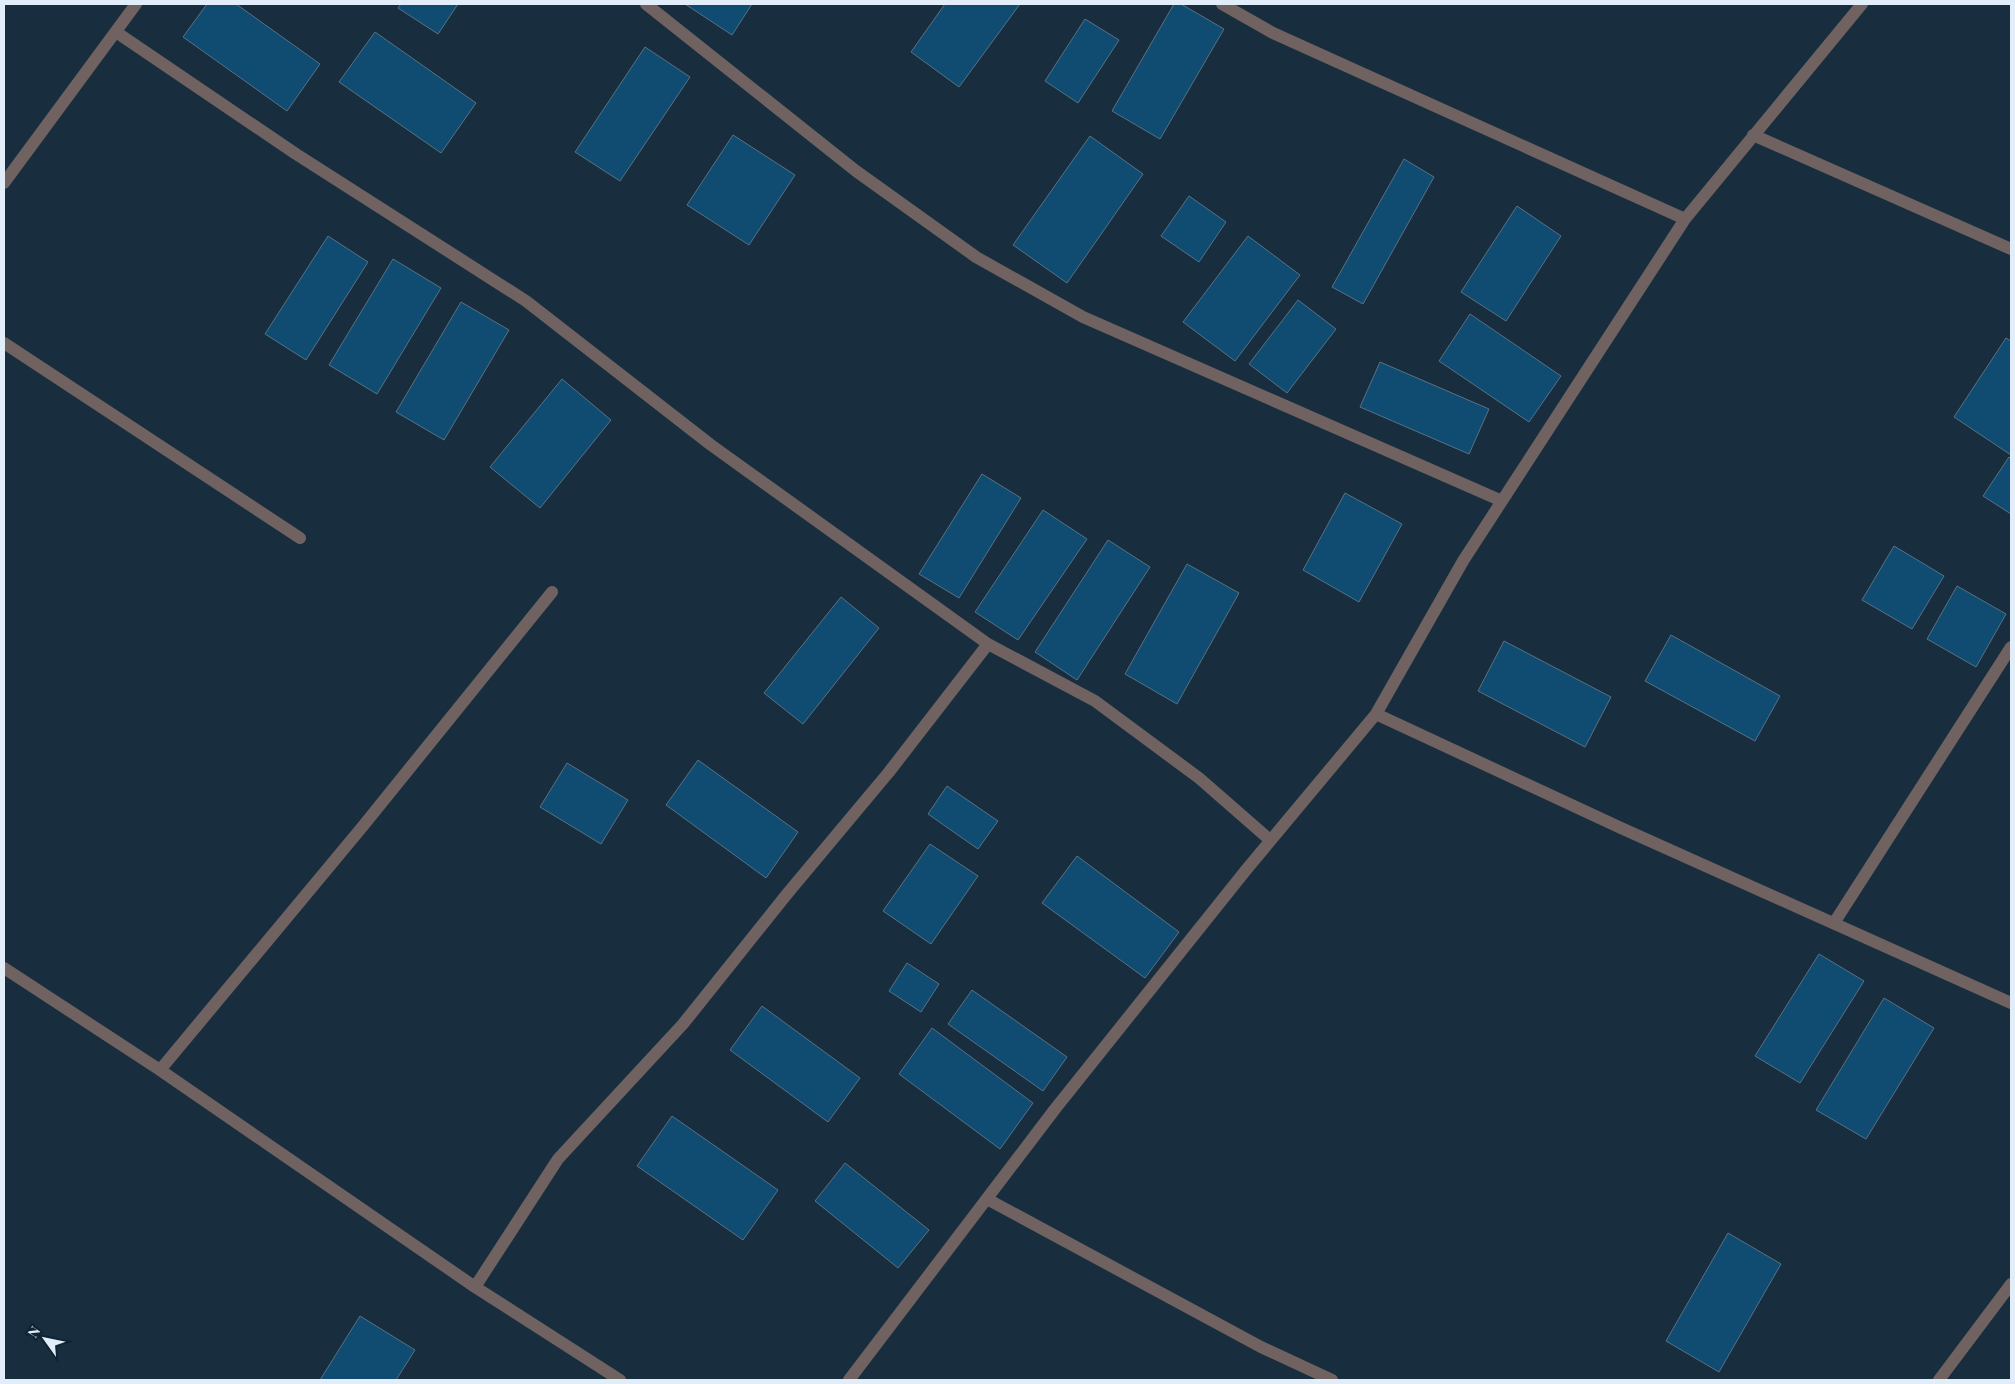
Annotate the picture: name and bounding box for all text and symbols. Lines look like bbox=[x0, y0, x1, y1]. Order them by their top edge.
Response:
north arrow bbox=[20, 1314, 70, 1364]
text: N bbox=[23, 1322, 44, 1341]

